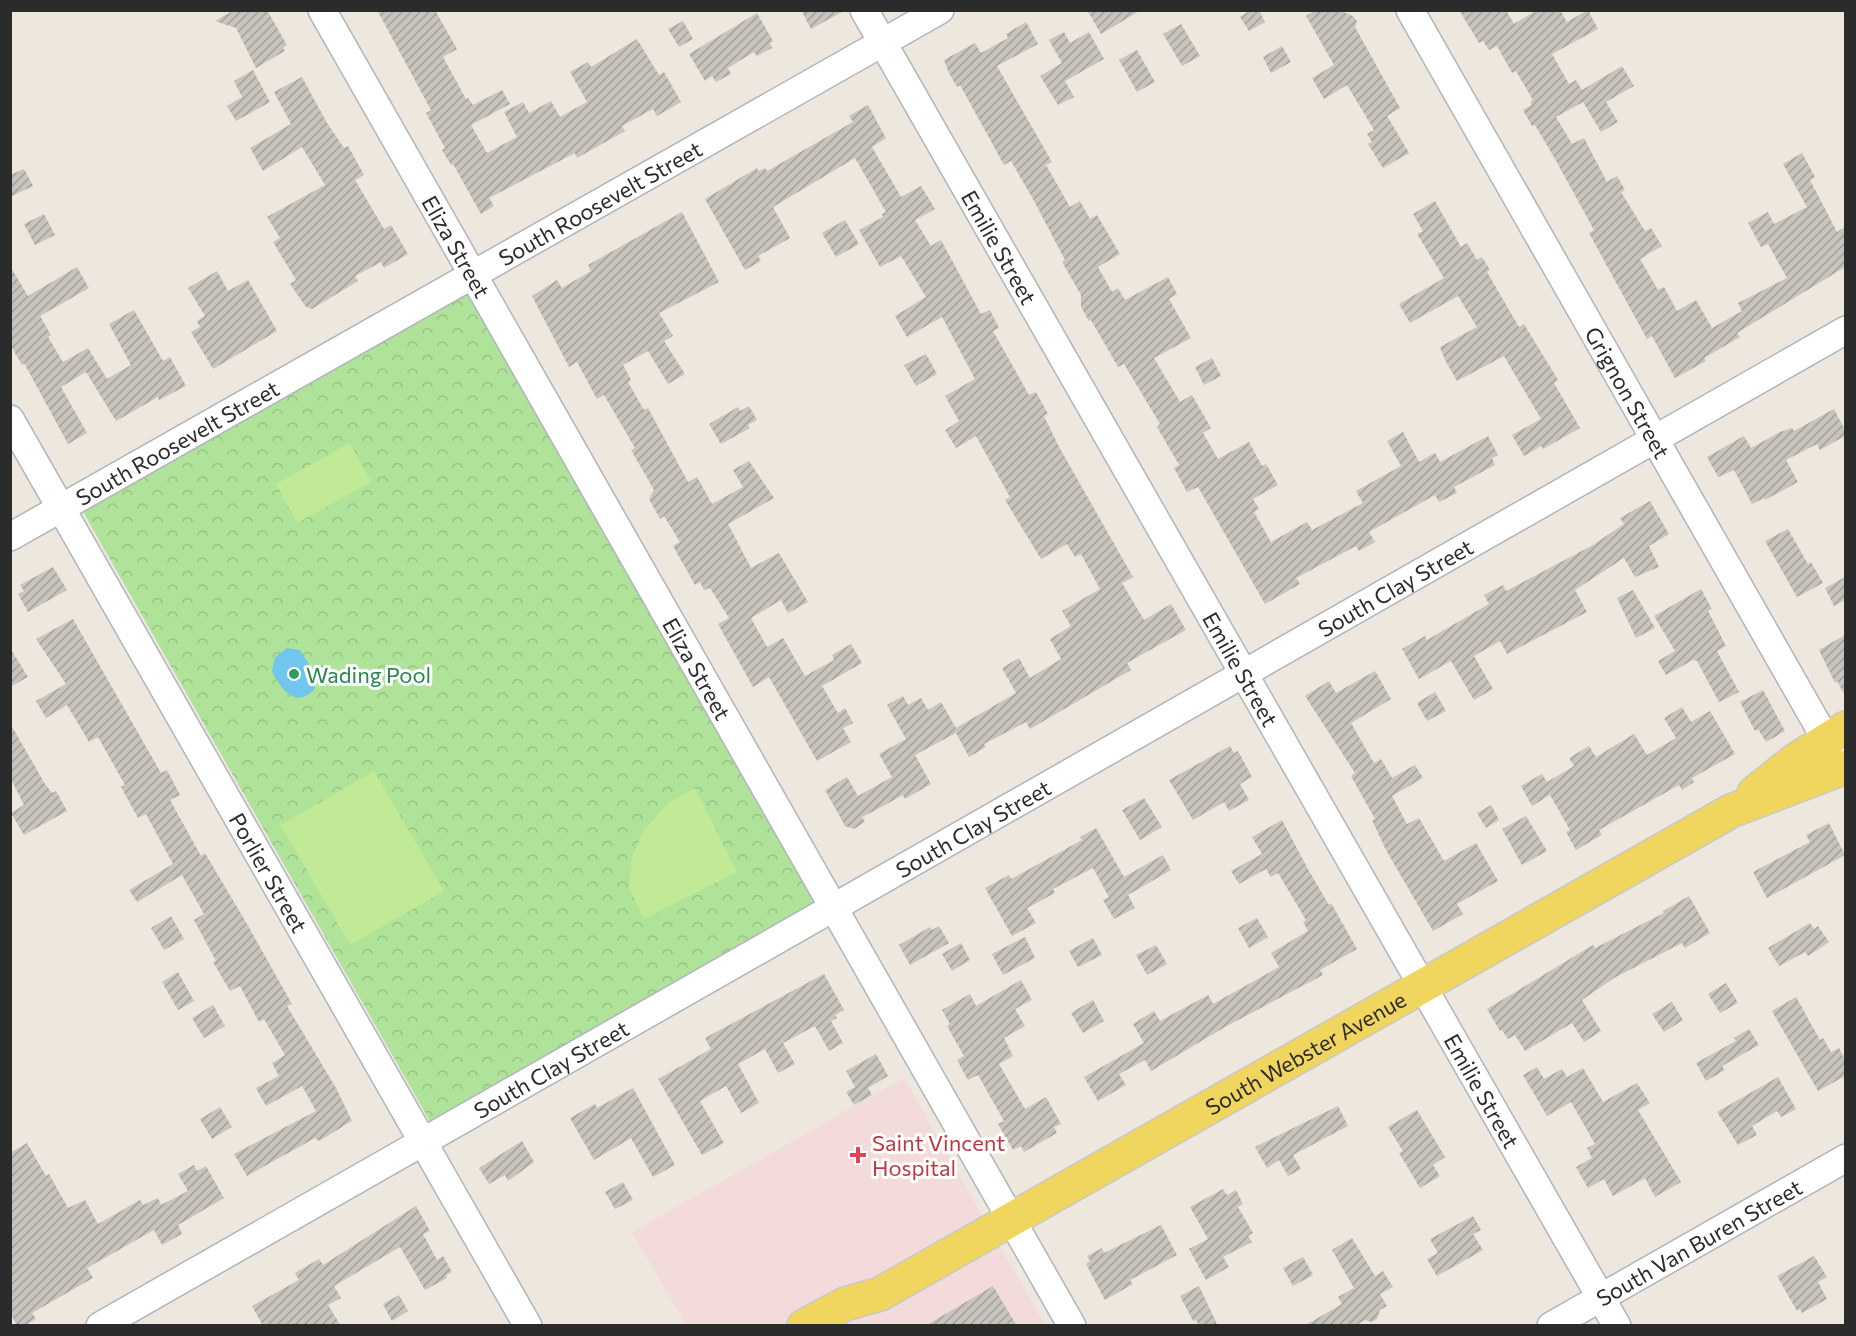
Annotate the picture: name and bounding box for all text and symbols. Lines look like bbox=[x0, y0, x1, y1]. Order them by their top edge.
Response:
street label: South Roosevelt Street bbox=[493, 134, 706, 271]
street label: Emilie Street bbox=[956, 185, 1043, 309]
street label: Eliza Street bbox=[417, 190, 496, 302]
street label: Grignon Street bbox=[1580, 322, 1676, 463]
street label: South Roosevelt Street bbox=[71, 374, 283, 511]
street label: South Clay Street bbox=[1313, 532, 1477, 642]
street label: Emilie Street bbox=[1198, 607, 1284, 731]
street label: Eliza Street bbox=[658, 613, 737, 724]
place label: Wading Pool bbox=[306, 661, 431, 688]
marker: Wading Pool bbox=[287, 667, 301, 681]
street label: South Clay Street bbox=[891, 773, 1055, 883]
street label: Porlier Street bbox=[224, 808, 314, 937]
street label: South Webster Avenue bbox=[1200, 985, 1410, 1120]
street label: South Clay Street bbox=[469, 1014, 633, 1124]
street label: Emilie Street bbox=[1439, 1029, 1526, 1153]
place label: Saint Vincent Hospital bbox=[872, 1129, 1005, 1181]
marker: Saint Vincent Hospital bbox=[849, 1146, 867, 1164]
street label: South Van Buren Street bbox=[1591, 1173, 1806, 1311]

